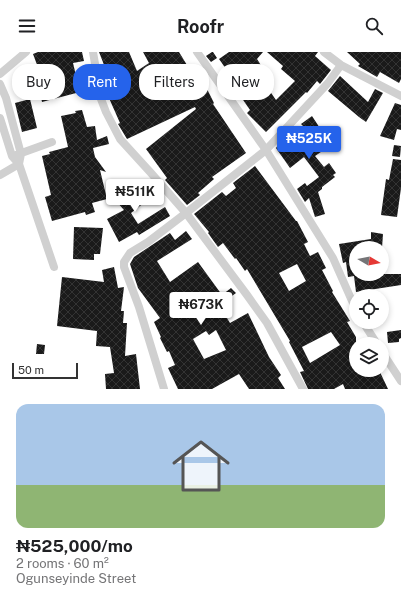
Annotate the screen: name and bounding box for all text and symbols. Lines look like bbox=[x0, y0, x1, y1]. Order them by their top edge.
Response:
icon: menu bbox=[16, 15, 38, 37]
icon: search bbox=[363, 15, 385, 37]
text: Roofr bbox=[177, 16, 224, 37]
chip: Buy bbox=[12, 64, 65, 100]
chip: Rent bbox=[73, 64, 131, 100]
chip: Filters bbox=[139, 64, 209, 100]
chip: New bbox=[217, 64, 274, 100]
pin: ₦525K bbox=[281, 126, 337, 160]
text: ₦525K bbox=[286, 131, 332, 146]
pin: ₦511K bbox=[107, 179, 163, 213]
text: ₦511K bbox=[115, 184, 155, 199]
north arrow bbox=[349, 241, 389, 281]
map controls bbox=[349, 241, 389, 377]
button: locate bbox=[349, 289, 389, 329]
pin: ₦673K bbox=[173, 292, 229, 326]
text: ₦673K bbox=[178, 297, 224, 312]
button: layers bbox=[349, 337, 389, 377]
scale bar bbox=[12, 361, 78, 380]
text: 50 m bbox=[18, 364, 44, 376]
icon: home bbox=[165, 430, 237, 502]
text: ₦525,000/mo bbox=[16, 536, 133, 556]
text: 2 rooms · 60 m² bbox=[16, 556, 109, 571]
text: Ogunseyinde Street bbox=[16, 571, 136, 586]

